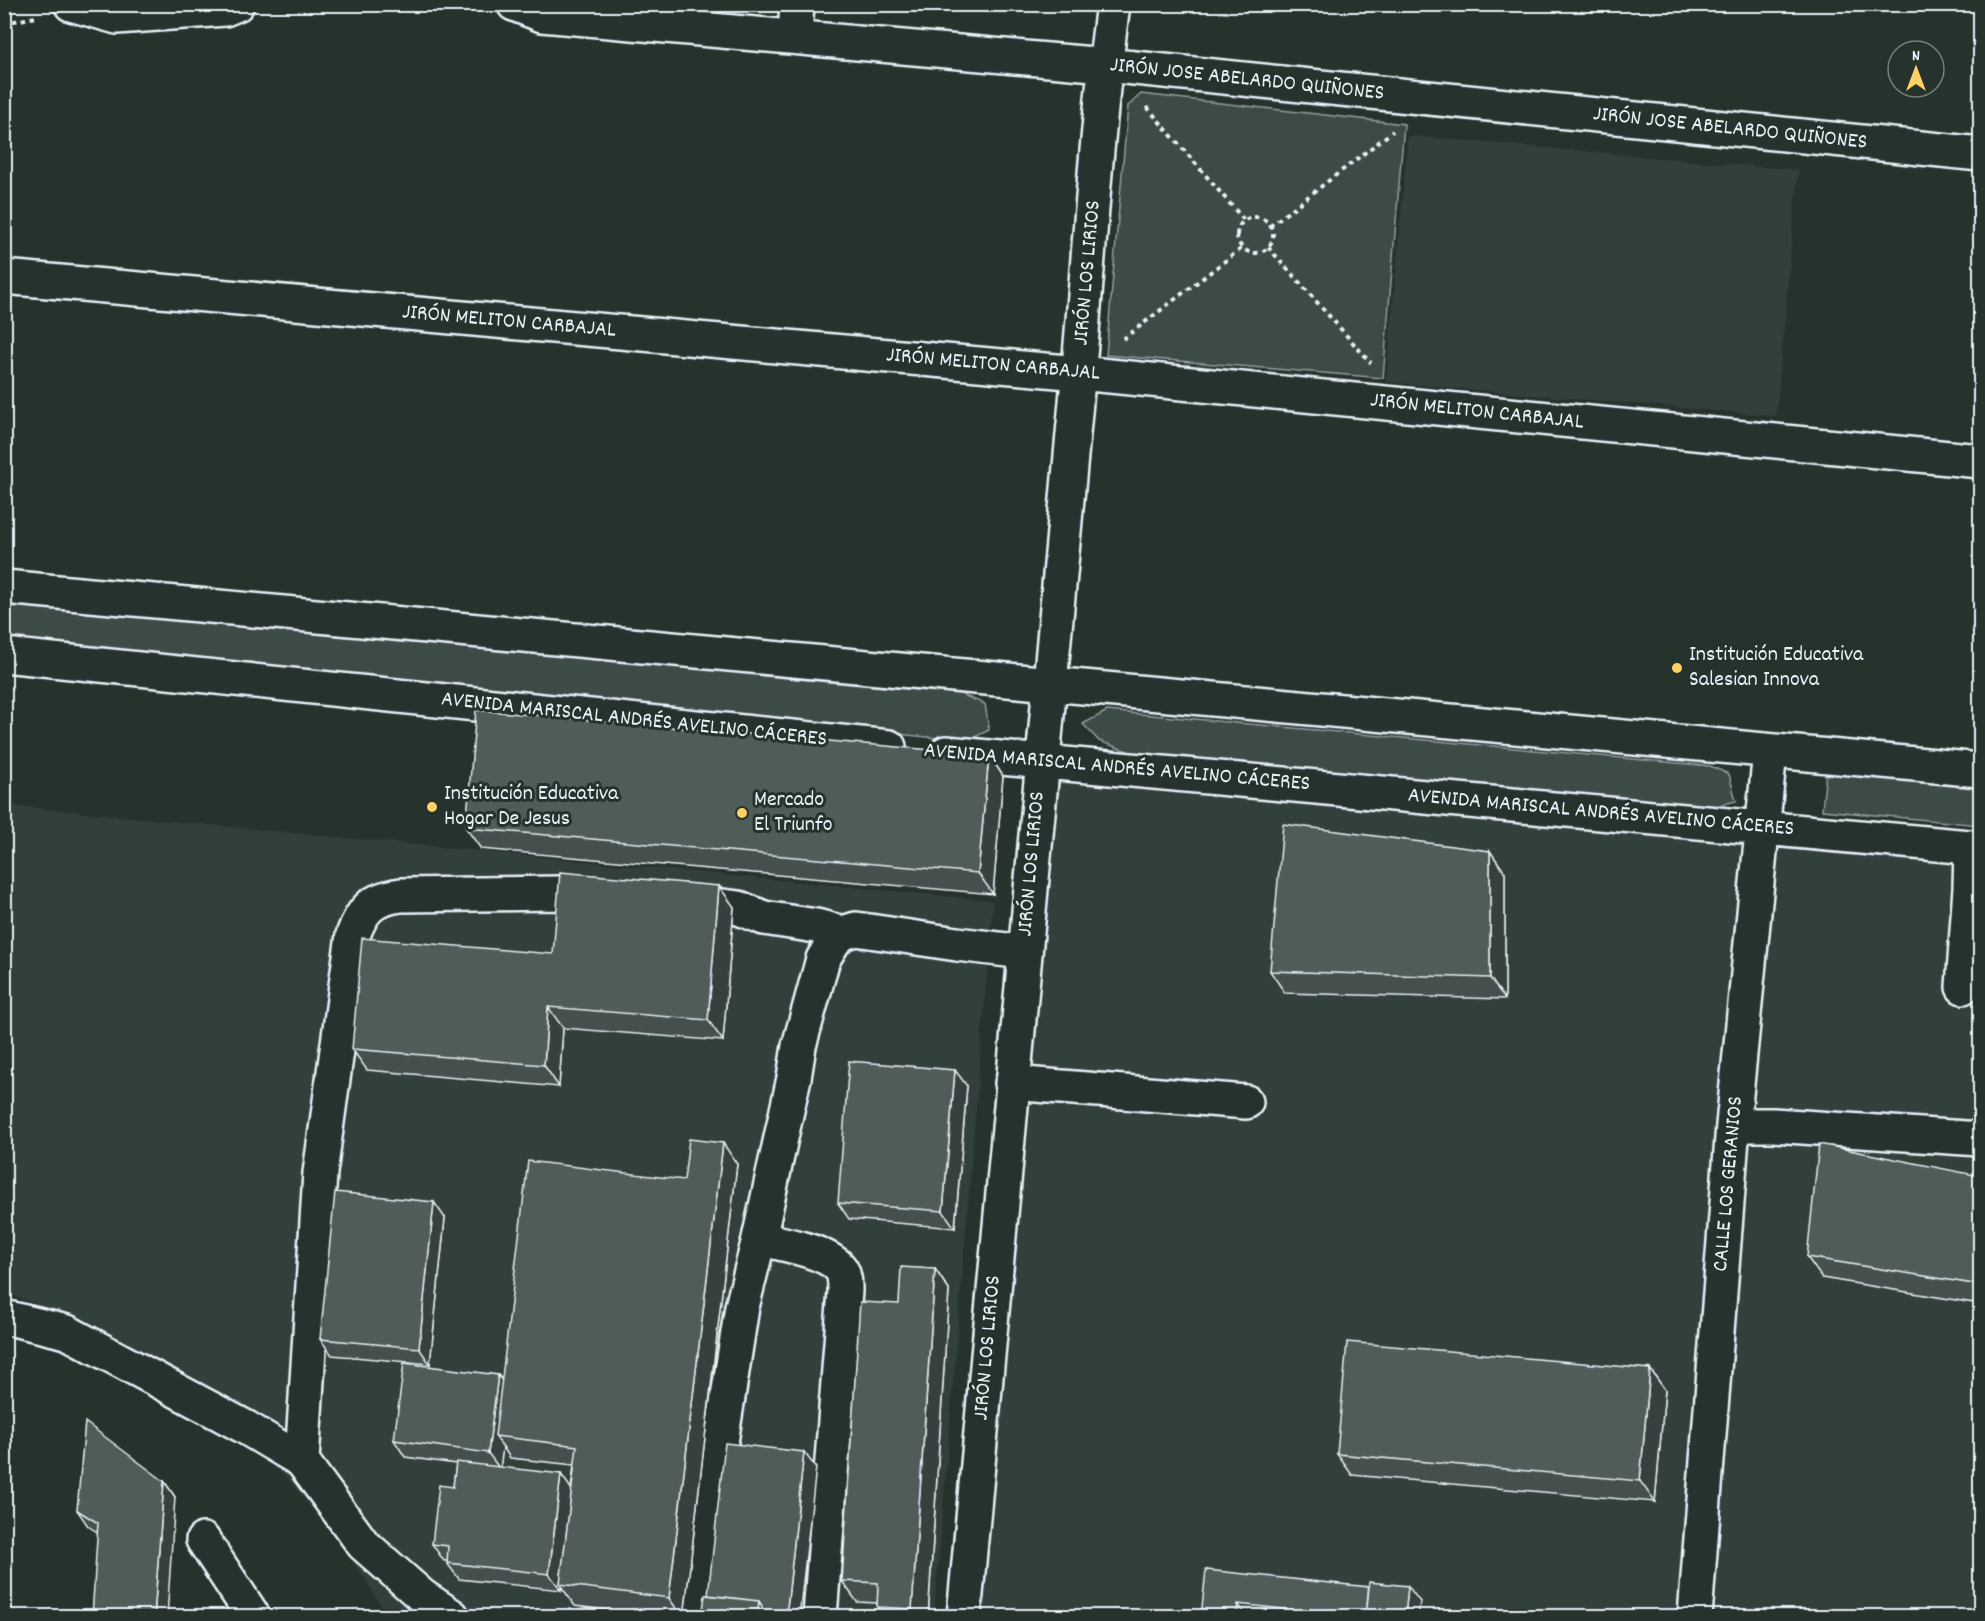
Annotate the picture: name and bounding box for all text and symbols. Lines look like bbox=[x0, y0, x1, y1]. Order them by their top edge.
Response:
north arrow bbox=[1886, 39, 1946, 99]
text: N bbox=[1912, 45, 1920, 68]
street label: JIRÓN JOSE ABELARDO QUIÑONES bbox=[1108, 50, 1386, 110]
street label: JIRÓN JOSE ABELARDO QUIÑONES bbox=[1591, 99, 1869, 159]
street label: JIRÓN LOS LIRIOS bbox=[1066, 199, 1110, 347]
street label: JIRÓN MELITON CARBAJAL bbox=[401, 297, 617, 347]
street label: JIRÓN MELITON CARBAJAL bbox=[885, 340, 1101, 390]
street label: JIRÓN MELITON CARBAJAL bbox=[1369, 385, 1585, 439]
place label: Institución Educativa Salesian Innova bbox=[1689, 640, 1864, 696]
marker: Institución Educativa Salesian Innova bbox=[1670, 661, 1684, 675]
street label: AVENIDA MARISCAL ANDRÉS AVELINO CÁCERES bbox=[440, 684, 828, 756]
street label: AVENIDA MARISCAL ANDRÉS AVELINO CÁCERES bbox=[922, 736, 1312, 800]
place label: Institución Educativa Hogar De Jesus bbox=[444, 779, 619, 835]
street label: AVENIDA MARISCAL ANDRÉS AVELINO CÁCERES bbox=[1406, 781, 1796, 845]
place label: Mercado El Triunfo bbox=[754, 785, 832, 841]
street label: JIRÓN LOS LIRIOS bbox=[1010, 790, 1054, 938]
marker: Institución Educativa Hogar De Jesus bbox=[425, 800, 439, 814]
marker: Mercado El Triunfo bbox=[735, 806, 749, 820]
street label: CALLE LOS GERANIOS bbox=[1706, 1095, 1752, 1273]
street label: JIRÓN LOS LIRIOS bbox=[966, 1274, 1010, 1422]

